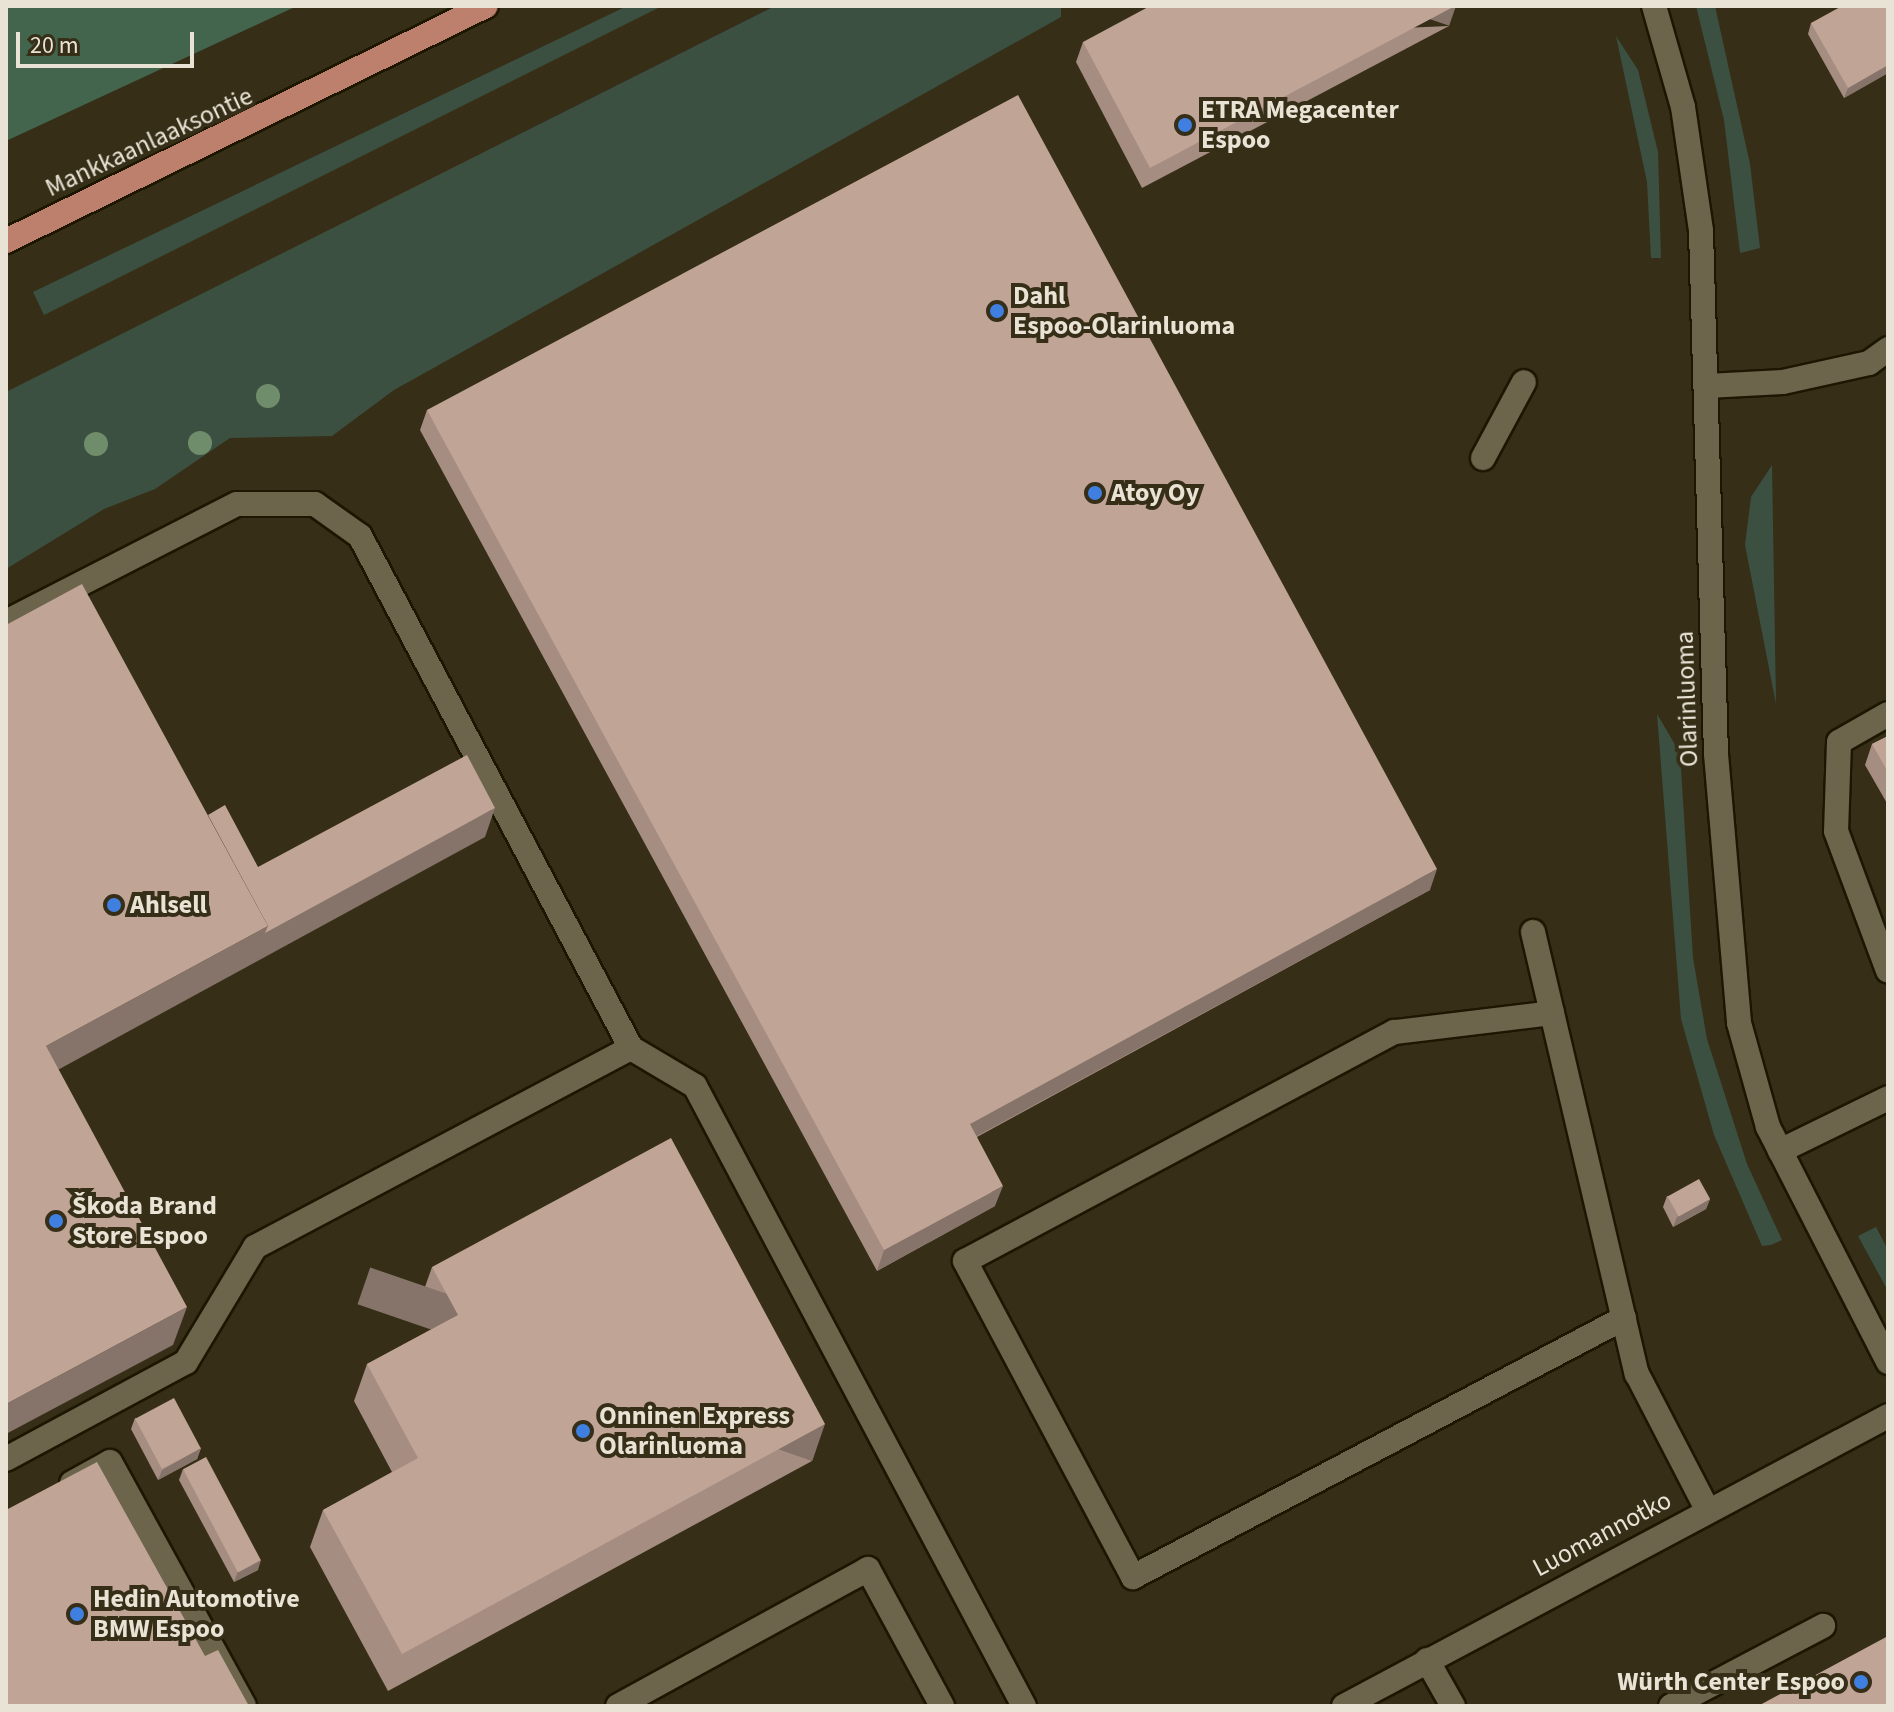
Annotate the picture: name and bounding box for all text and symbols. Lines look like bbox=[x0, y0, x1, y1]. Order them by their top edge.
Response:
scale bar bbox=[20, 16, 198, 66]
text: 20 m bbox=[30, 28, 79, 63]
street label: Mankkaanlaaksontie bbox=[40, 80, 258, 204]
place label: ETRA Megacenter Espoo bbox=[1201, 94, 1399, 156]
marker: ETRA Megacenter Espoo bbox=[1176, 116, 1194, 134]
place label: Dahl Espoo-Olarinluoma bbox=[1013, 280, 1235, 342]
marker: Dahl Espoo-Olarinluoma bbox=[988, 302, 1006, 320]
place label: Atoy Oy bbox=[1111, 477, 1199, 509]
marker: Atoy Oy bbox=[1086, 484, 1104, 502]
street label: Olarinluoma bbox=[1669, 630, 1705, 768]
place label: Ahlsell bbox=[130, 889, 207, 921]
marker: Ahlsell bbox=[105, 896, 123, 914]
place label: Škoda Brand Store Espoo bbox=[72, 1190, 217, 1252]
marker: Škoda Brand Store Espoo bbox=[47, 1212, 65, 1230]
place label: Onninen Express Olarinluoma bbox=[599, 1400, 790, 1462]
marker: Onninen Express Olarinluoma bbox=[574, 1422, 592, 1440]
street label: Luomannotko bbox=[1527, 1484, 1677, 1584]
place label: Hedin Automotive BMW Espoo bbox=[93, 1583, 300, 1644]
marker: Hedin Automotive BMW Espoo bbox=[68, 1605, 86, 1623]
place label: Würth Center Espoo bbox=[1617, 1666, 1845, 1698]
marker: Würth Center Espoo bbox=[1852, 1673, 1870, 1691]

